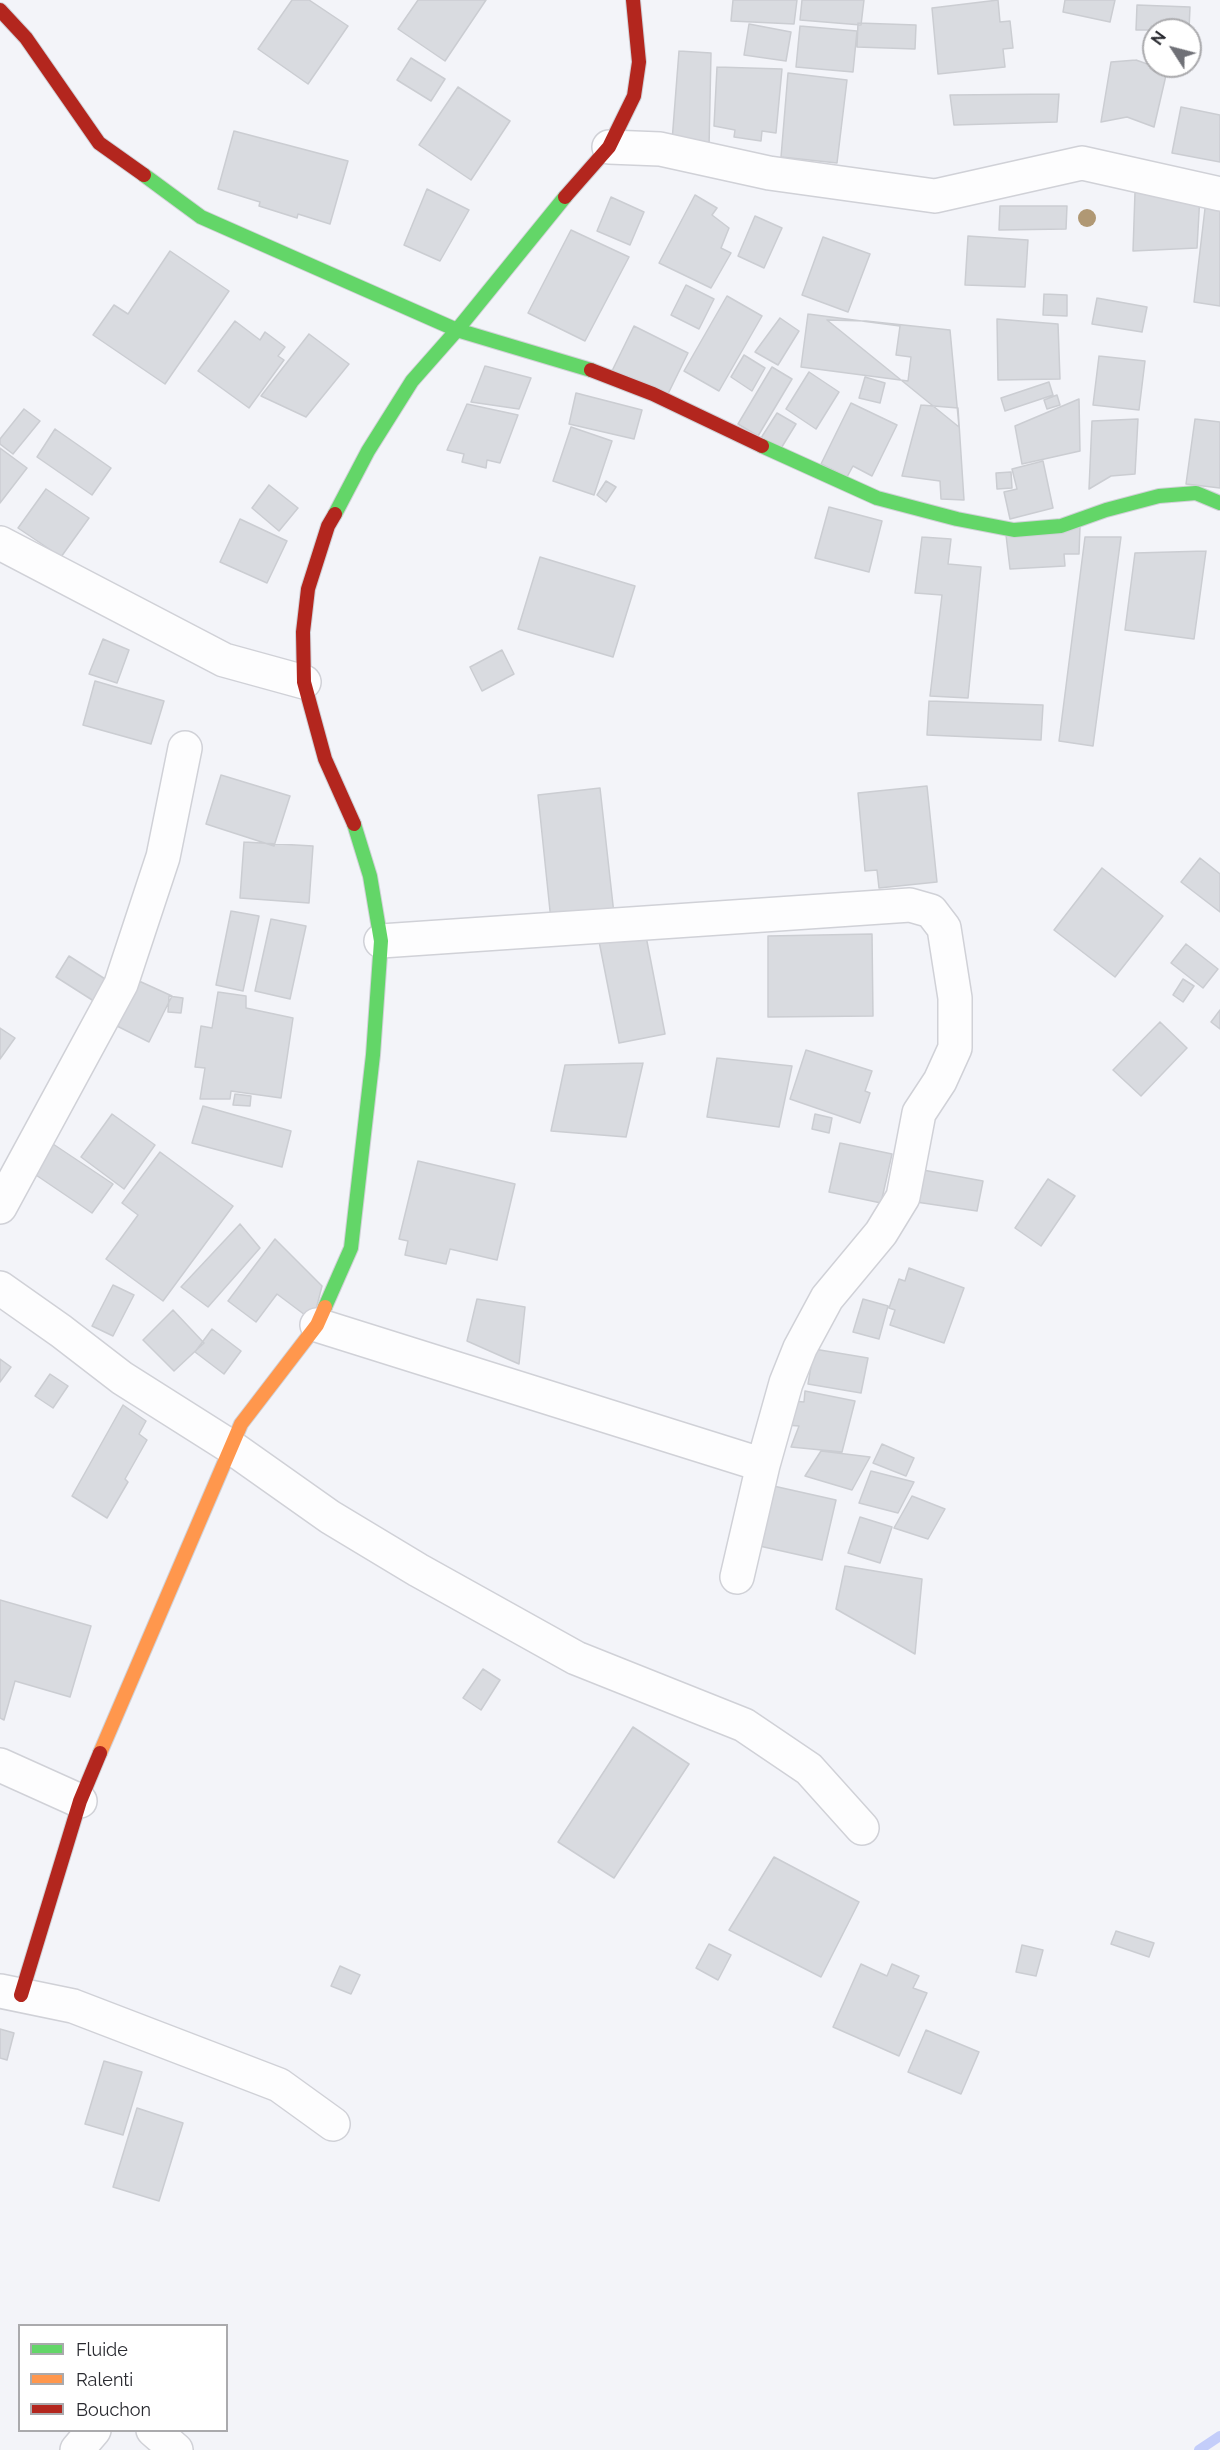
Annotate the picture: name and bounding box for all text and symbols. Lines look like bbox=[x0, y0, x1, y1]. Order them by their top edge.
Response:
north arrow bbox=[1142, 18, 1202, 78]
text: N bbox=[1147, 28, 1170, 49]
legend bbox=[18, 2324, 228, 2432]
text: Fluide bbox=[76, 2339, 128, 2360]
text: Ralenti bbox=[76, 2369, 133, 2390]
text: Bouchon bbox=[76, 2399, 151, 2420]

